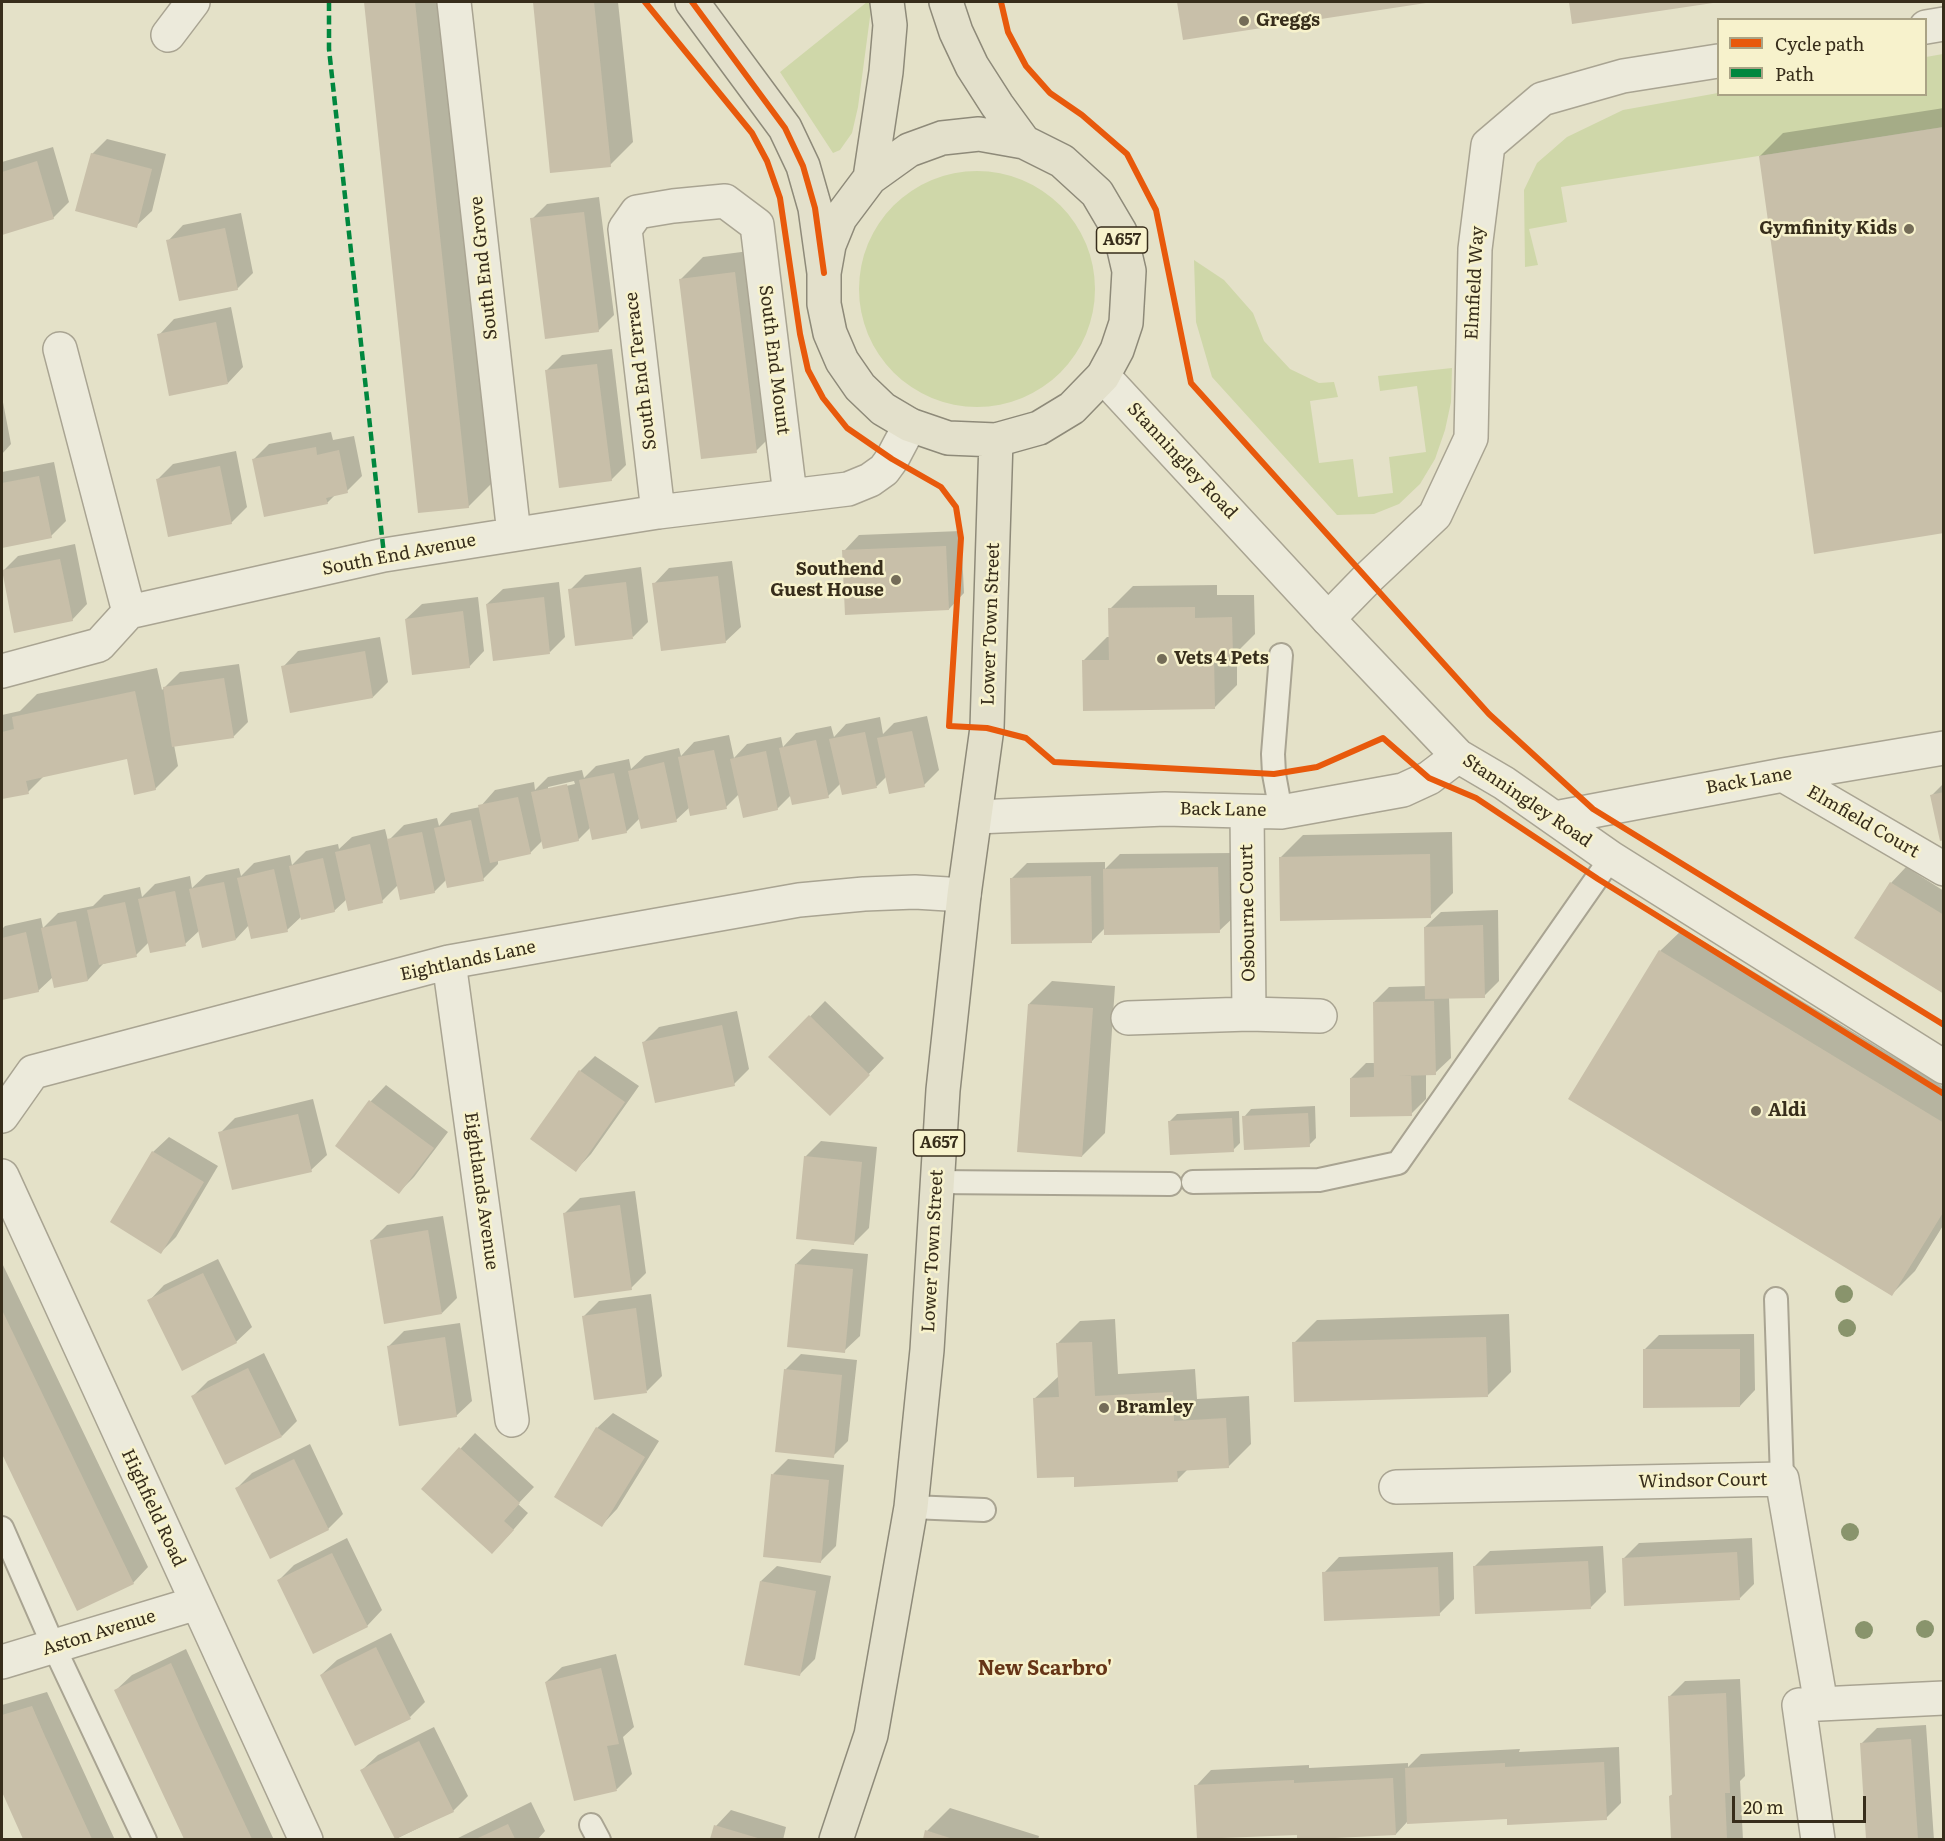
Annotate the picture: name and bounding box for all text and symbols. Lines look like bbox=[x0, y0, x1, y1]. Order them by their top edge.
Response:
place label: Greggs bbox=[1256, 10, 1320, 32]
marker: Greggs bbox=[1237, 14, 1251, 28]
legend bbox=[1717, 18, 1927, 96]
text: Cycle path bbox=[1775, 30, 1864, 57]
text: Path bbox=[1775, 60, 1814, 87]
street label: South End Grove bbox=[466, 195, 502, 341]
place label: Gymfinity Kids bbox=[1759, 218, 1897, 240]
marker: Gymfinity Kids bbox=[1902, 222, 1916, 236]
street label: Elmfield Way bbox=[1461, 225, 1489, 341]
road number: A657 bbox=[1096, 227, 1148, 253]
street label: South End Mount bbox=[754, 284, 794, 436]
street label: South End Terrace bbox=[621, 291, 661, 451]
street label: Stanningley Road bbox=[1123, 398, 1241, 524]
street label: South End Avenue bbox=[320, 530, 478, 580]
street label: Lower Town Street bbox=[977, 542, 1005, 706]
place label: Southend Guest House bbox=[770, 559, 884, 602]
marker: Southend Guest House bbox=[889, 573, 903, 587]
place label: Vets 4 Pets bbox=[1174, 648, 1269, 670]
marker: Vets 4 Pets bbox=[1155, 652, 1169, 666]
street label: Stanningley Road bbox=[1458, 750, 1596, 852]
street label: Back Lane bbox=[1704, 763, 1794, 799]
street label: Elmfield Court bbox=[1803, 781, 1923, 863]
street label: Back Lane bbox=[1179, 798, 1267, 822]
street label: Osbourne Court bbox=[1236, 844, 1260, 982]
street label: Eightlands Lane bbox=[398, 936, 538, 986]
place label: Aldi bbox=[1768, 1100, 1806, 1122]
marker: Aldi bbox=[1749, 1104, 1763, 1118]
street label: Eightlands Avenue bbox=[459, 1111, 503, 1271]
road number: A657 bbox=[914, 1130, 964, 1156]
street label: Lower Town Street bbox=[918, 1169, 948, 1333]
place label: Bramley bbox=[1116, 1397, 1194, 1419]
marker: Bramley bbox=[1097, 1401, 1111, 1415]
street label: Highfield Road bbox=[116, 1446, 190, 1570]
street label: Windsor Court bbox=[1638, 1469, 1768, 1493]
street label: Aston Avenue bbox=[40, 1606, 158, 1660]
district label: New Scarbro' bbox=[978, 1657, 1112, 1681]
scale bar bbox=[1735, 1784, 1868, 1822]
text: 20 m bbox=[1743, 1793, 1784, 1820]

